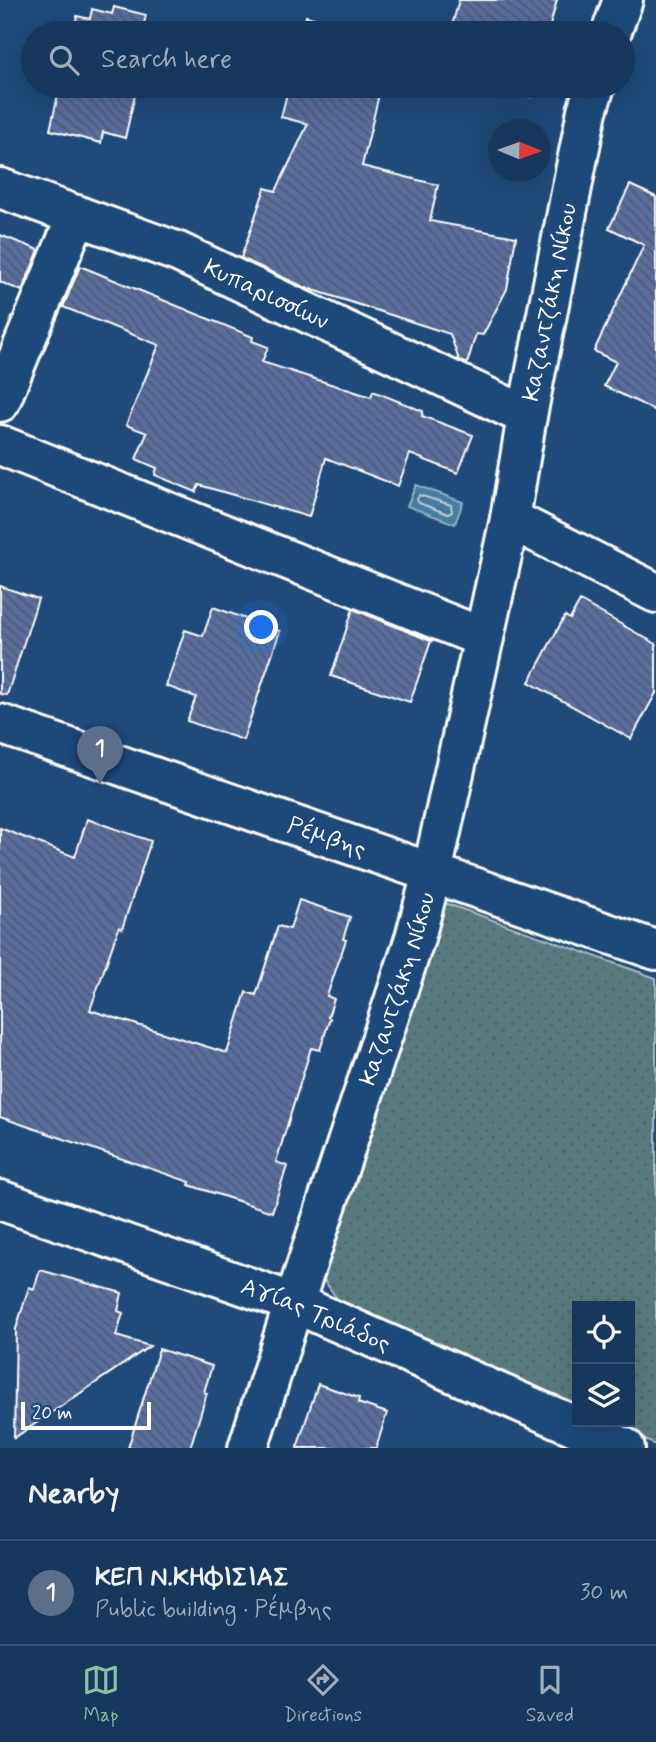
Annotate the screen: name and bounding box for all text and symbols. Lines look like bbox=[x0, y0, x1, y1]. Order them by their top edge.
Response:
search box bbox=[21, 21, 635, 98]
icon: search bbox=[45, 41, 83, 79]
text: Search here bbox=[101, 43, 232, 77]
north arrow bbox=[488, 119, 551, 182]
street label: Καζαντζάκη Νίκου bbox=[516, 201, 585, 404]
street label: Κυπαρισσίων bbox=[198, 252, 333, 338]
your location bbox=[244, 610, 278, 644]
pin: 1 bbox=[77, 726, 123, 784]
street label: Ρέμβης bbox=[283, 810, 370, 866]
street label: Καζαντζάκη Νίκου bbox=[353, 889, 443, 1090]
street label: Αγίας Τριάδος bbox=[236, 1272, 395, 1360]
map controls bbox=[572, 1301, 635, 1427]
button: locate bbox=[572, 1301, 635, 1364]
button: layers bbox=[572, 1364, 635, 1427]
scale bar bbox=[21, 1399, 150, 1431]
text: 20 m bbox=[32, 1401, 72, 1426]
text: Nearby bbox=[28, 1474, 119, 1513]
text: ΚΕΠ Ν.ΚΗΦΙΣΙΑΣ bbox=[95, 1561, 289, 1595]
text: 1 bbox=[46, 1578, 56, 1608]
text: 30 m bbox=[580, 1578, 628, 1608]
text: Public building · Ρέμβης bbox=[95, 1595, 332, 1625]
tab: Map bbox=[82, 1661, 120, 1728]
tab: Directions bbox=[284, 1661, 362, 1728]
tab: Saved bbox=[526, 1661, 574, 1728]

